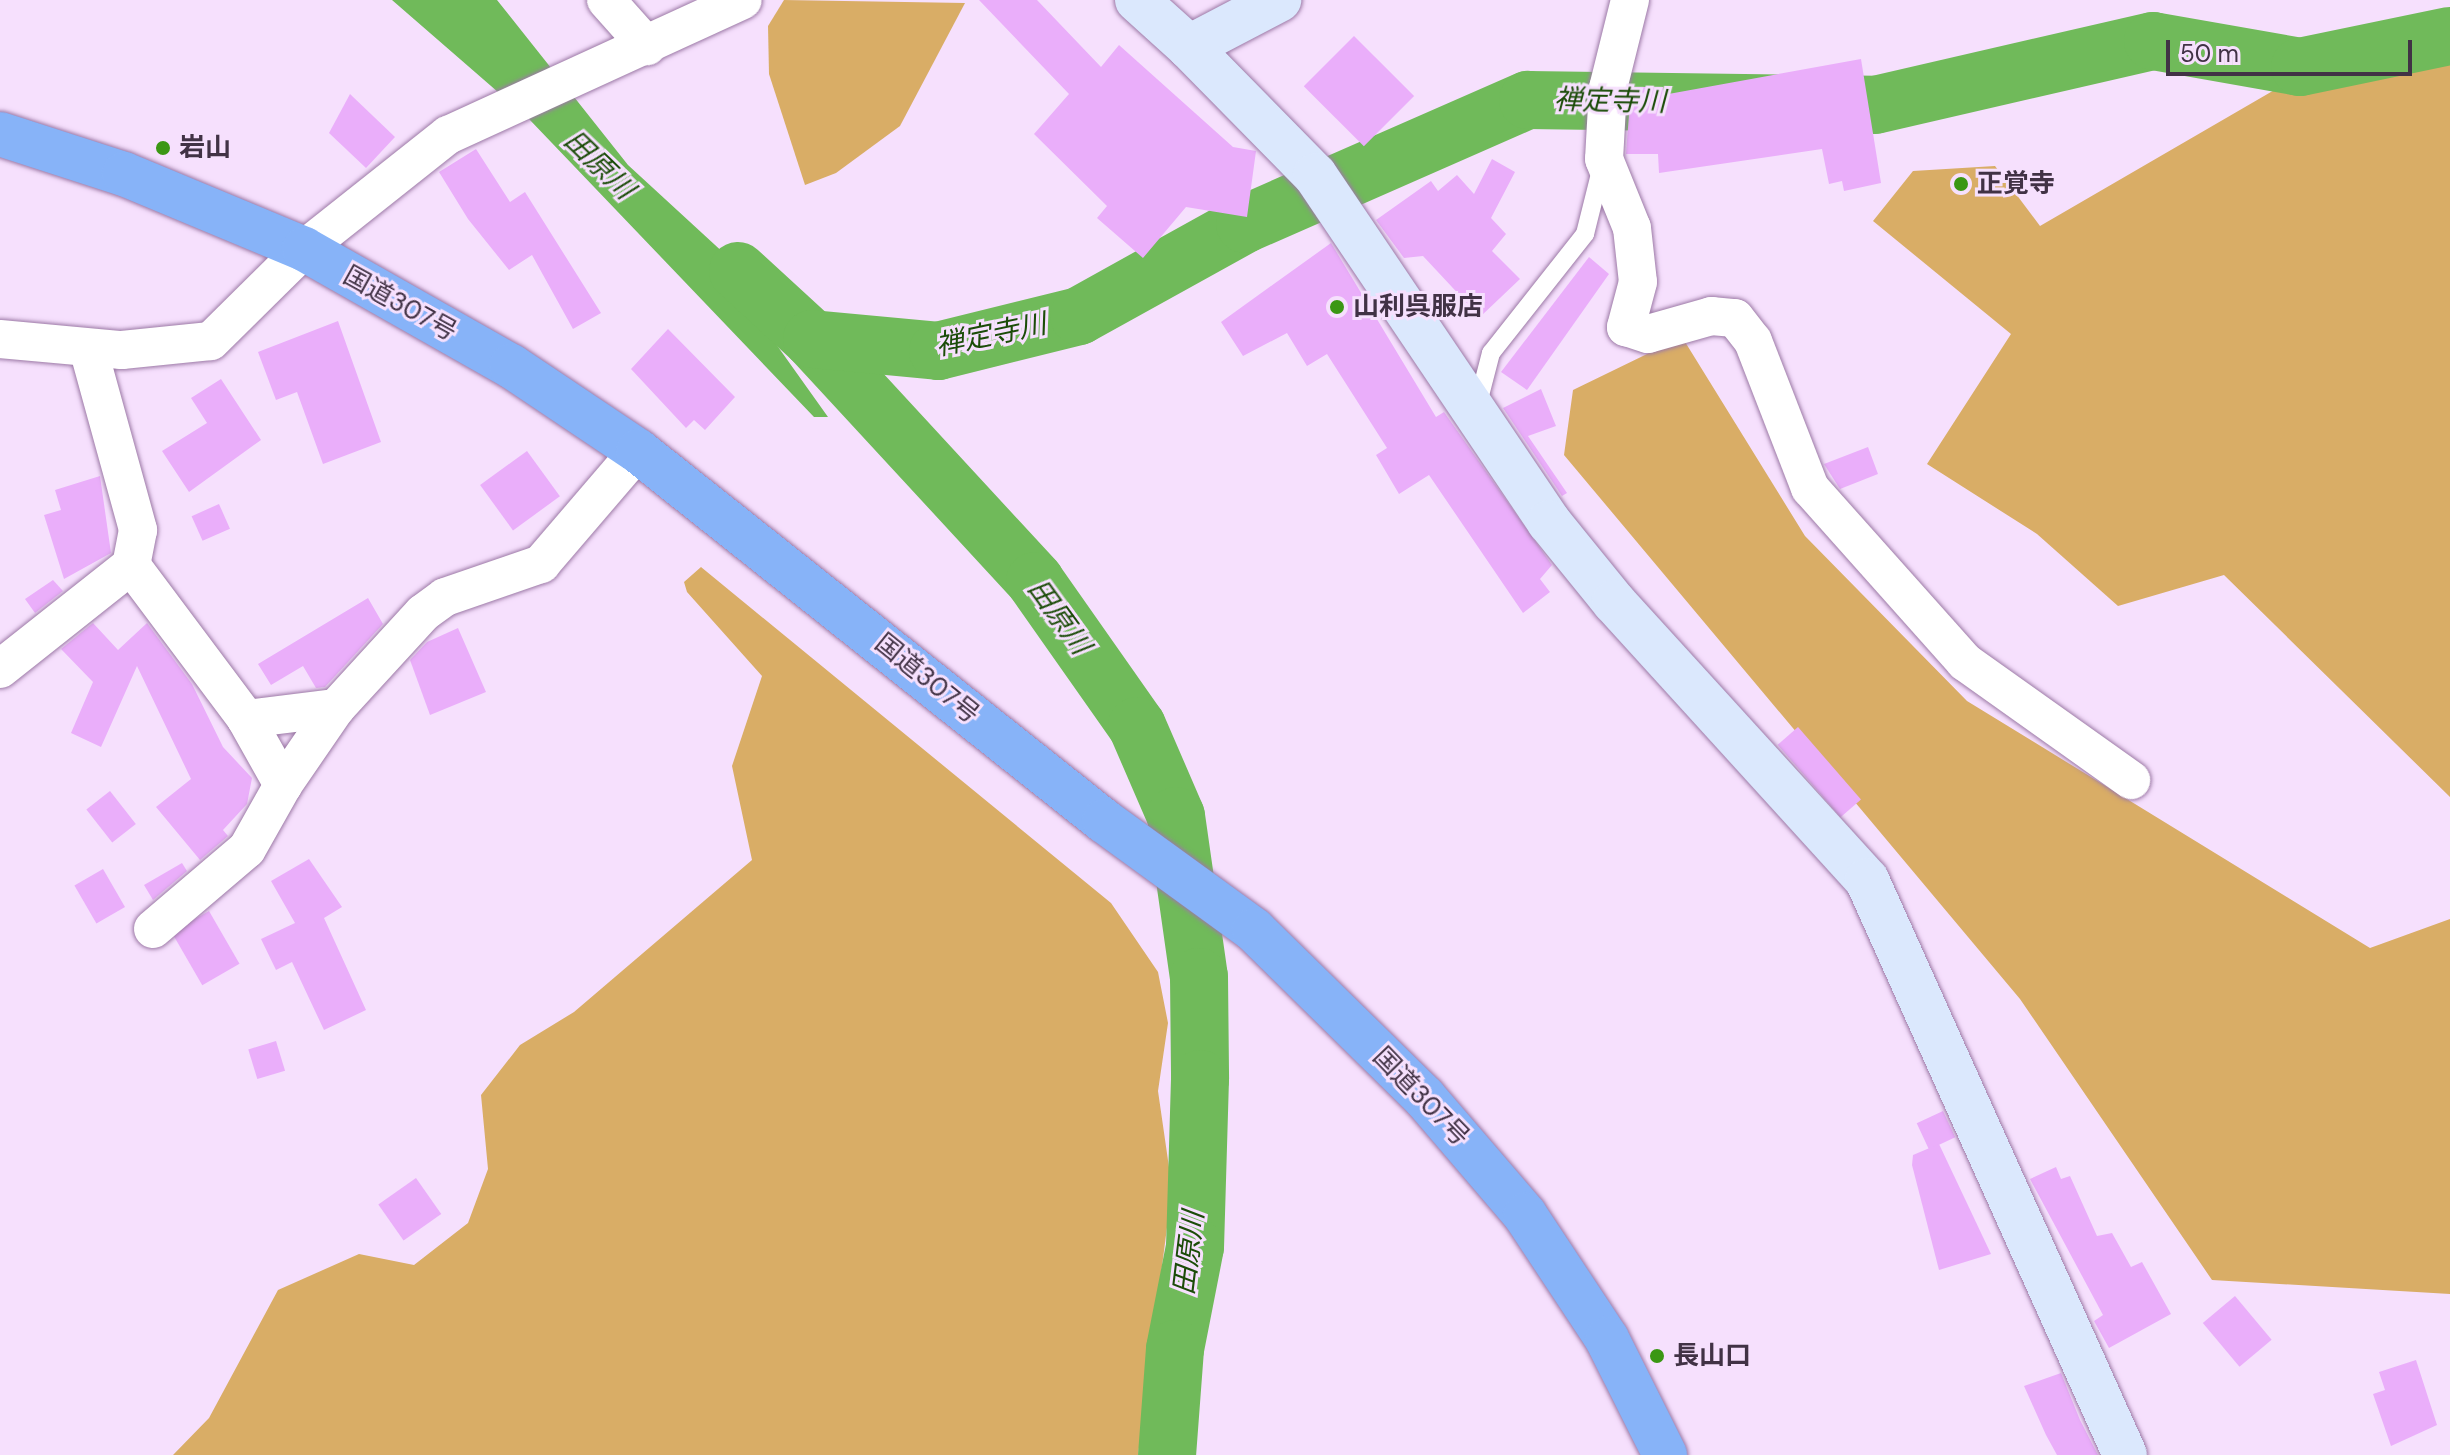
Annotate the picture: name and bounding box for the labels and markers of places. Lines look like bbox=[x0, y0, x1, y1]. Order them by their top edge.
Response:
place label: 岩山 bbox=[179, 132, 231, 164]
marker: 岩山 bbox=[154, 139, 172, 157]
place label: 正覚寺 bbox=[1977, 168, 2055, 200]
marker: 正覚寺 bbox=[1952, 175, 1970, 193]
place label: 山利呉服店 bbox=[1353, 291, 1483, 323]
marker: 山利呉服店 bbox=[1328, 298, 1346, 316]
place label: 長山口 bbox=[1673, 1340, 1751, 1372]
marker: 長山口 bbox=[1648, 1347, 1666, 1365]

